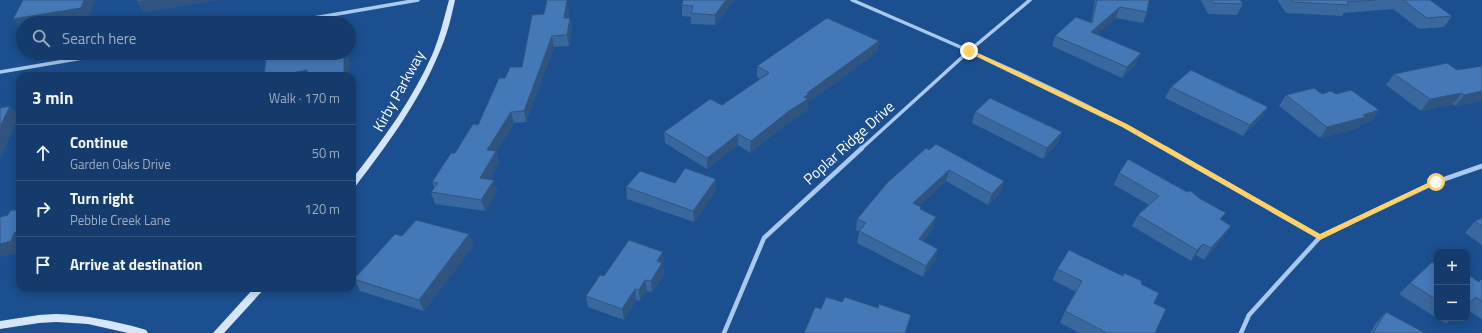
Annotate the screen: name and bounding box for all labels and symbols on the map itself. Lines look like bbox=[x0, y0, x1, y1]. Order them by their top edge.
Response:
route end bbox=[960, 42, 978, 60]
street label: Kirby Parkway bbox=[367, 46, 430, 136]
street label: Poplar Ridge Drive bbox=[798, 95, 899, 190]
route start bbox=[1427, 173, 1445, 191]

